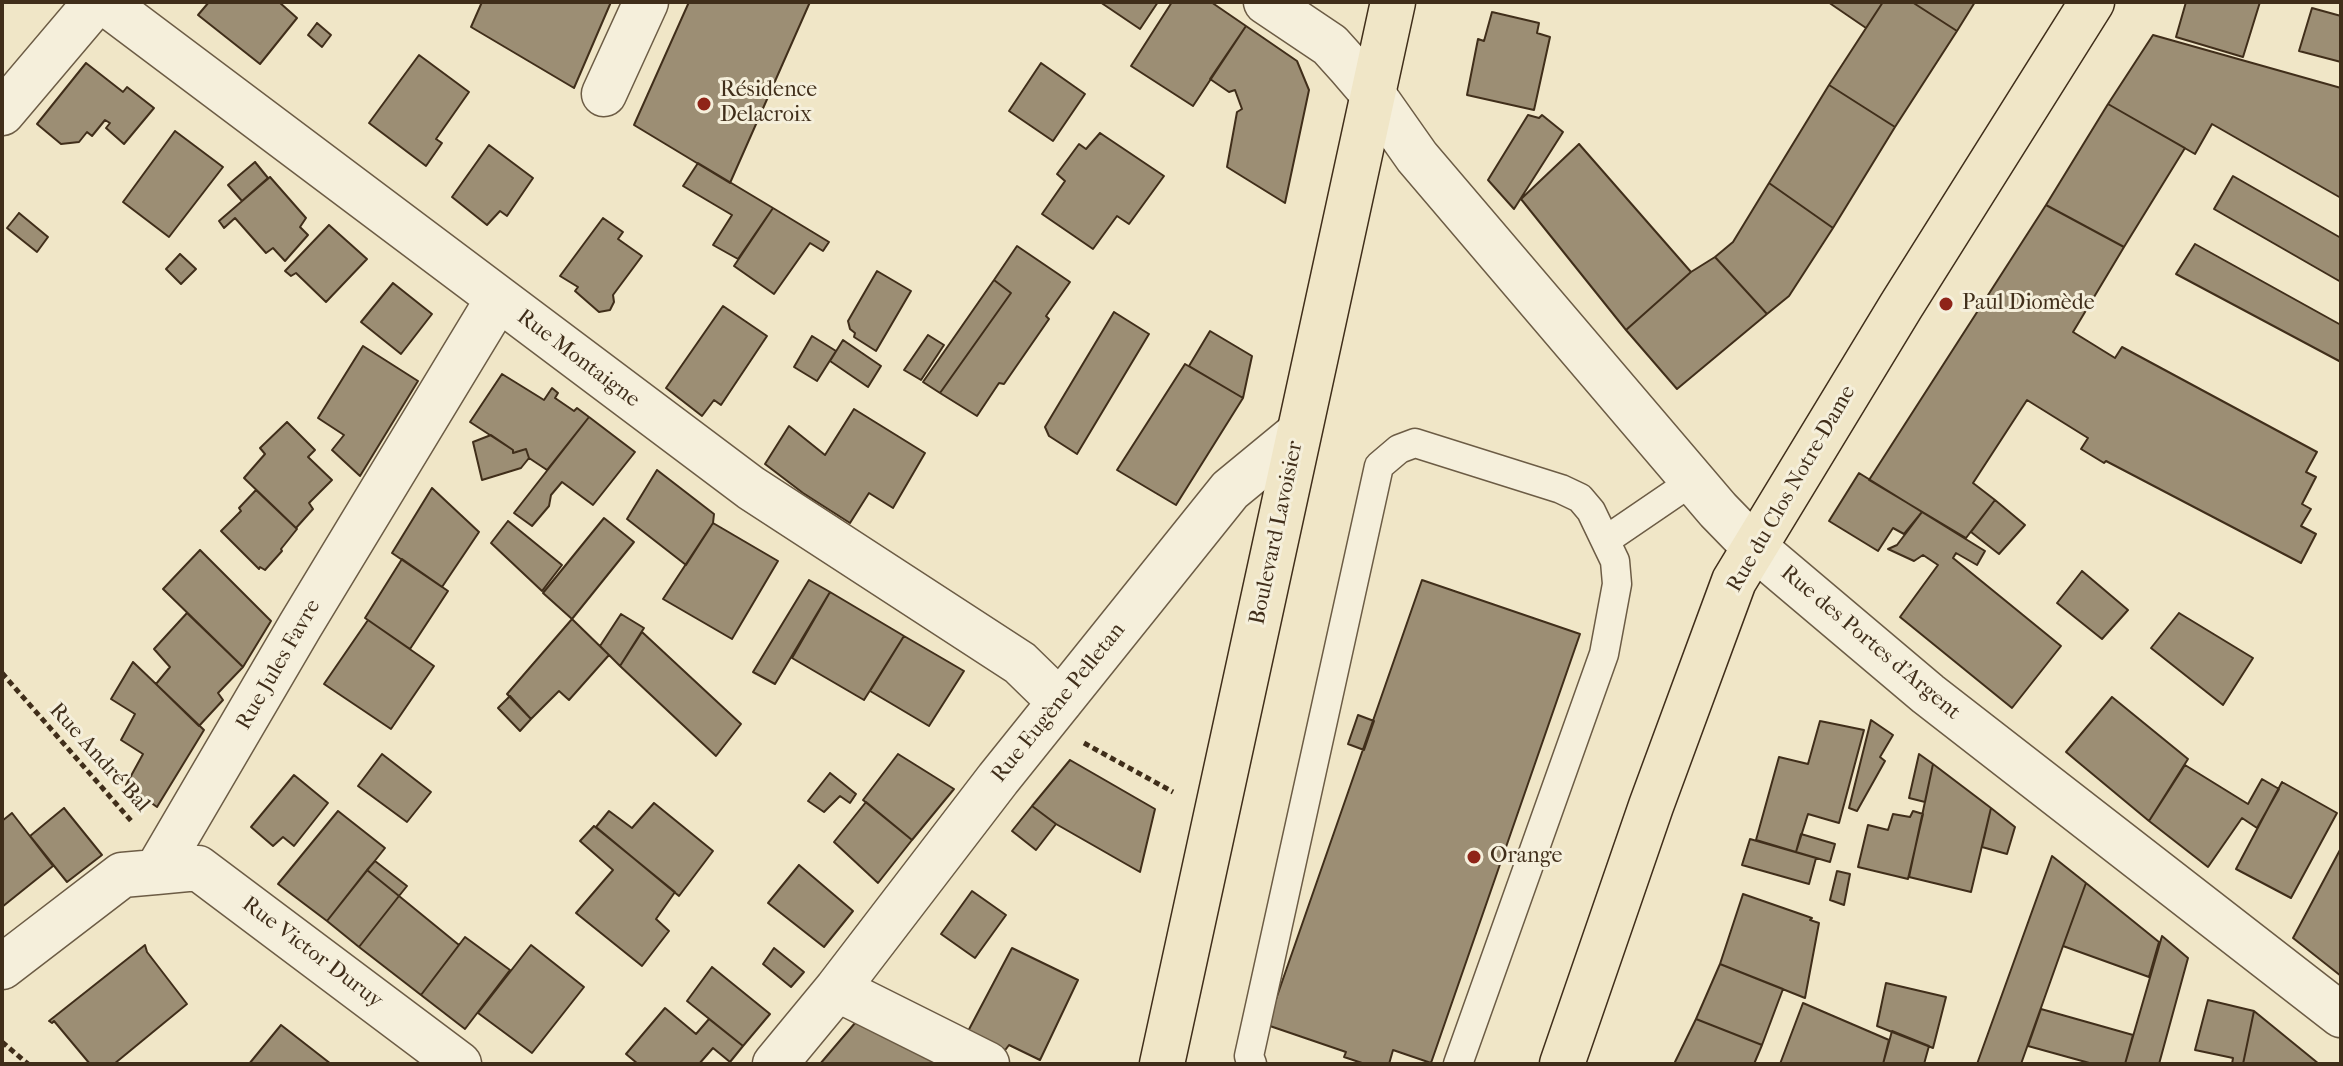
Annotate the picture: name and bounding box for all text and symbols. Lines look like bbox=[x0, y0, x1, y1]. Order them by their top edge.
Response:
place label: Résidence Delacroix bbox=[720, 78, 817, 130]
marker: Résidence Delacroix bbox=[695, 95, 713, 113]
place label: Paul Diomède bbox=[1962, 291, 2095, 317]
marker: Paul Diomède bbox=[1937, 295, 1955, 313]
street label: Rue Montaigne bbox=[511, 304, 645, 414]
street label: Rue du Clos Notre-Dame bbox=[1722, 381, 1862, 597]
street label: Boulevard Lavoisier bbox=[1245, 439, 1309, 627]
street label: Rue des Portes d'Argent bbox=[1775, 560, 1965, 726]
street label: Rue Jules Favre bbox=[231, 595, 327, 735]
street label: Rue Eugène Pelletan bbox=[987, 618, 1131, 788]
street label: Rue André Bal bbox=[43, 698, 155, 818]
place label: Orange bbox=[1490, 844, 1562, 870]
marker: Orange bbox=[1465, 848, 1483, 866]
street label: Rue Victor Duruy bbox=[236, 892, 388, 1014]

